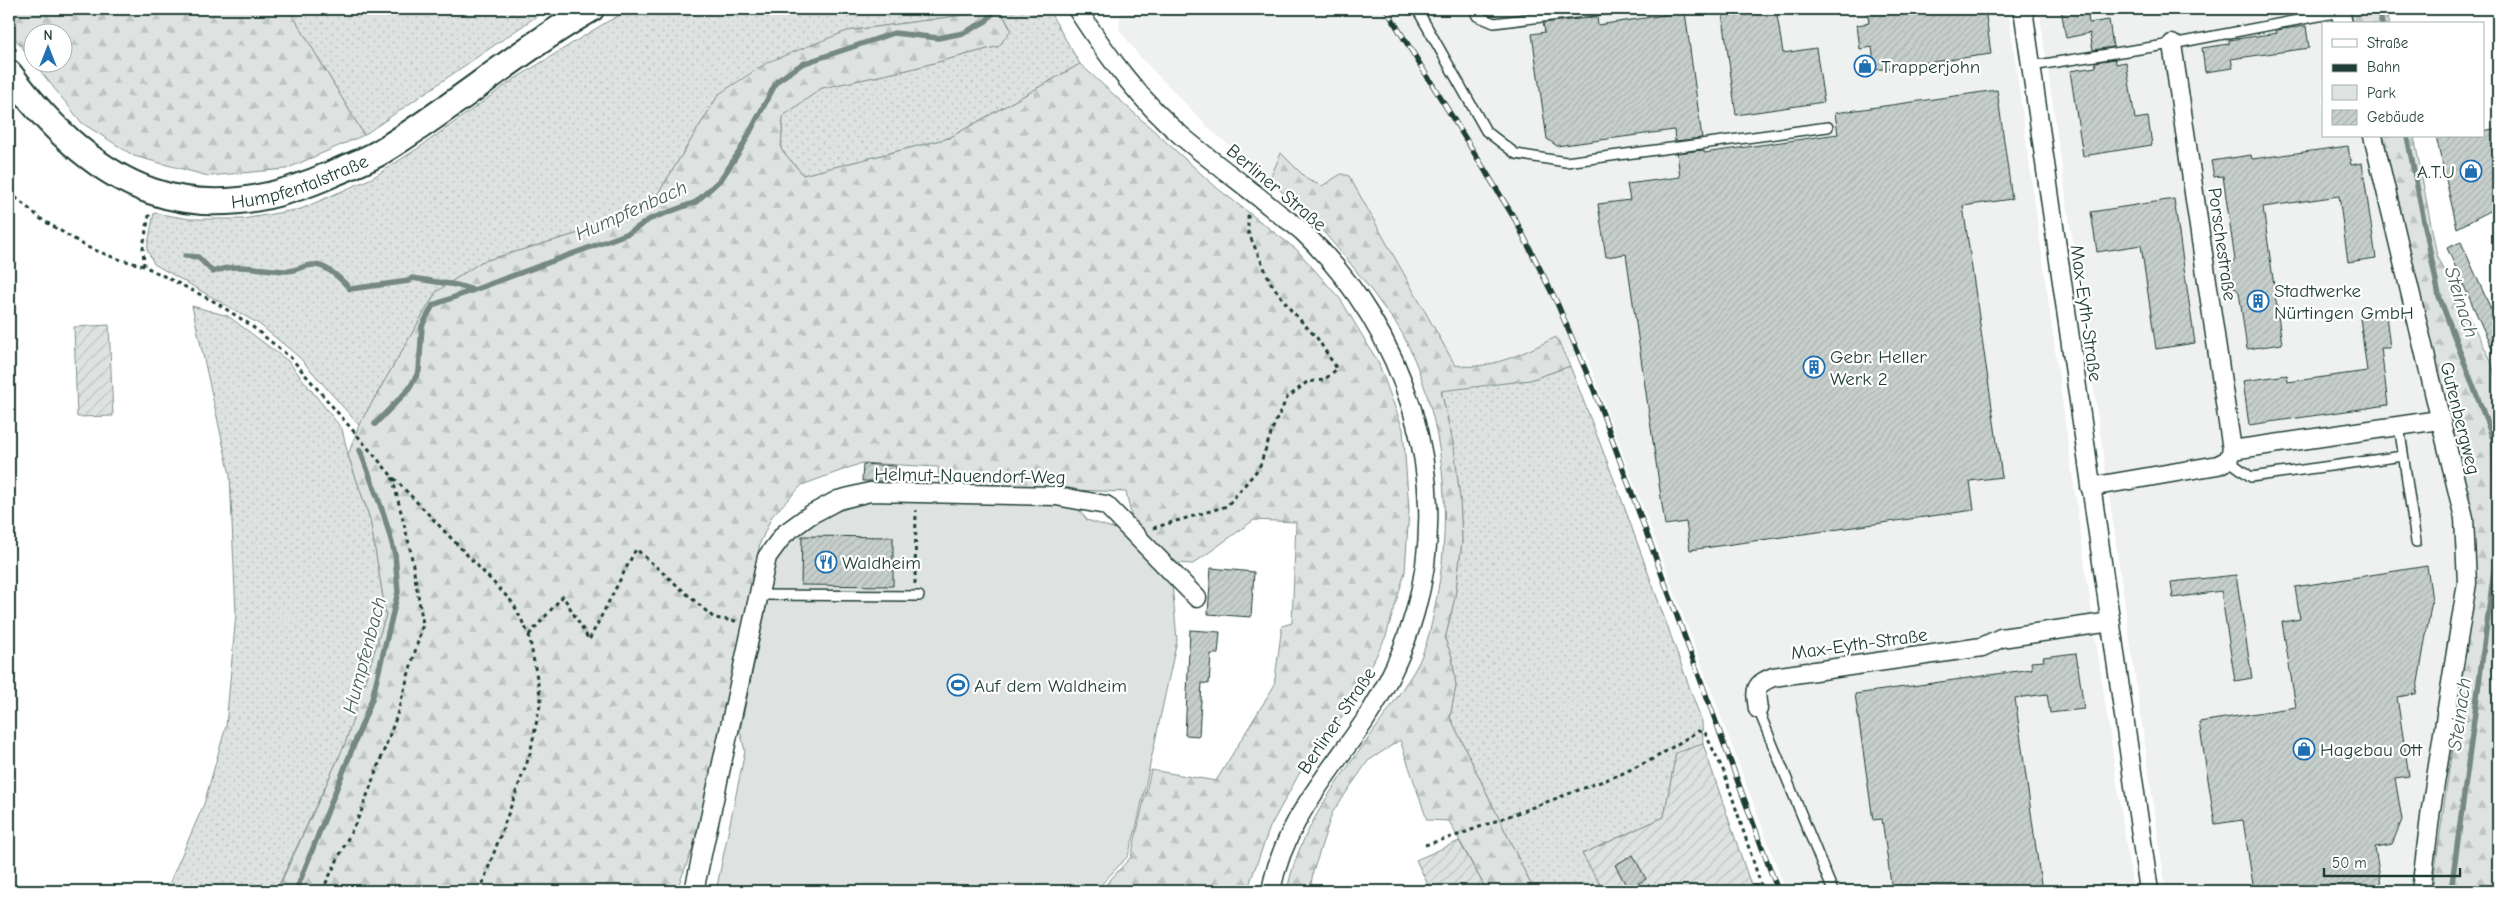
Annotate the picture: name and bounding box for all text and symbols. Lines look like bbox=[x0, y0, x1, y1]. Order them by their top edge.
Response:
north arrow bbox=[22, 22, 72, 72]
legend bbox=[2322, 22, 2484, 138]
text: N bbox=[43, 27, 53, 44]
text: Straße bbox=[2367, 34, 2409, 52]
shop icon: Trapperjohn bbox=[1853, 54, 1877, 78]
place label: Trapperjohn bbox=[1881, 56, 1980, 78]
text: Bahn bbox=[2367, 58, 2400, 76]
text: Park bbox=[2367, 84, 2396, 102]
text: Gebäude bbox=[2367, 108, 2425, 126]
street label: Berliner Straße bbox=[1222, 140, 1331, 236]
street label: Humpfentalstraße bbox=[230, 150, 372, 213]
shop icon: A.T.U bbox=[2459, 159, 2483, 183]
place label: A.T.U bbox=[2417, 161, 2455, 183]
water label: Humpfenbach bbox=[572, 176, 691, 245]
street label: Porschestraße bbox=[2203, 186, 2241, 302]
street label: Max-Eyth-Straße bbox=[2066, 243, 2107, 383]
water label: Steinach bbox=[2440, 264, 2483, 341]
place label: Stadtwerke Nürtingen GmbH bbox=[2274, 280, 2414, 324]
building icon: Stadtwerke Nürtingen GmbH bbox=[2246, 289, 2270, 313]
place label: Gebr. Heller Werk 2 bbox=[1830, 346, 1927, 390]
building icon: Gebr. Heller Werk 2 bbox=[1802, 355, 1826, 379]
street label: Gutenbergweg bbox=[2435, 360, 2485, 477]
street label: Helmut-Nauendorf-Weg bbox=[874, 463, 1066, 489]
restaurant icon: Waldheim bbox=[814, 550, 838, 574]
place label: Waldheim bbox=[842, 552, 921, 574]
water label: Humpfenbach bbox=[338, 594, 391, 716]
street label: Max-Eyth-Straße bbox=[1789, 623, 1929, 664]
street label: Berliner Straße bbox=[1293, 663, 1381, 778]
sports icon: Auf dem Waldheim bbox=[946, 673, 970, 697]
place label: Auf dem Waldheim bbox=[974, 675, 1127, 697]
water label: Steinach bbox=[2443, 676, 2476, 752]
shop icon: Hagebau Ott bbox=[2292, 737, 2316, 761]
place label: Hagebau Ott bbox=[2320, 739, 2423, 761]
scale bar bbox=[2324, 845, 2461, 877]
text: 50 m bbox=[2332, 854, 2367, 872]

